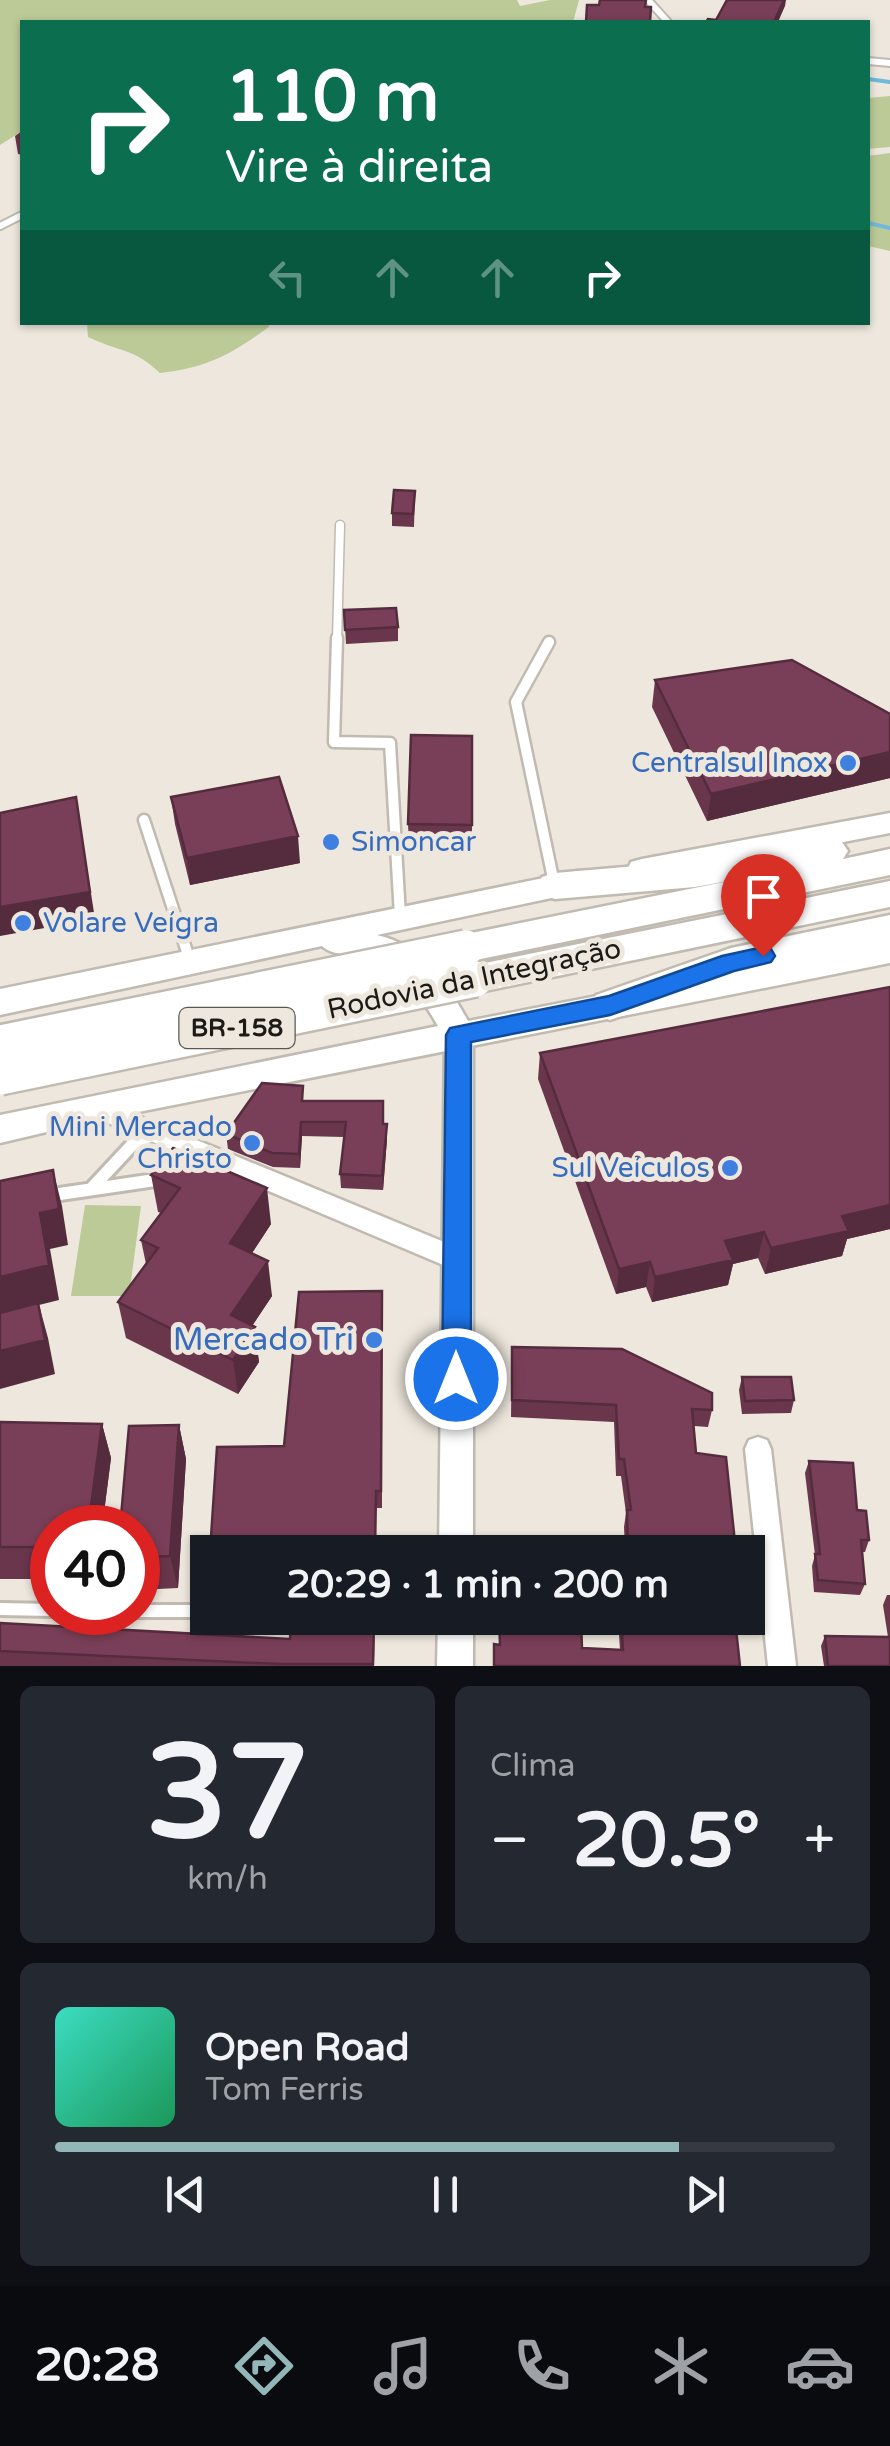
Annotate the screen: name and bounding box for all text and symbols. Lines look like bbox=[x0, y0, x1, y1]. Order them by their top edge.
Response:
text: 110 m bbox=[225, 56, 439, 140]
icon: right bbox=[60, 60, 190, 190]
text: Vire à direita bbox=[225, 141, 493, 195]
icon: left bbox=[260, 250, 315, 305]
icon: ahead bbox=[365, 250, 420, 305]
icon: ahead bbox=[470, 250, 525, 305]
icon: right bbox=[575, 250, 630, 305]
place label: Centralsul Inox bbox=[631, 746, 828, 780]
marker: Centralsul Inox bbox=[837, 752, 859, 774]
place label: Simoncar bbox=[351, 825, 476, 859]
marker: Simoncar bbox=[320, 831, 342, 853]
pin bbox=[721, 854, 806, 957]
icon: arrive bbox=[736, 869, 791, 924]
place label: Volare Veígra bbox=[43, 906, 219, 940]
marker: Volare Veígra bbox=[12, 912, 34, 934]
street label: Rodovia da Integração bbox=[324, 931, 624, 1027]
road number: BR-158 bbox=[180, 1008, 294, 1048]
place label: Mini Mercado Christo bbox=[49, 1110, 232, 1176]
marker: Mini Mercado Christo bbox=[241, 1132, 263, 1154]
place label: Sul Veículos bbox=[552, 1151, 710, 1185]
marker: Sul Veículos bbox=[719, 1157, 741, 1179]
place label: Mercado Tri bbox=[173, 1321, 354, 1359]
position arrow bbox=[404, 1327, 508, 1431]
marker: Mercado Tri bbox=[363, 1329, 385, 1351]
speed limit sign: 40 bbox=[30, 1505, 160, 1635]
text: 20:29 · 1 min · 200 m bbox=[286, 1562, 669, 1608]
text: 37 bbox=[146, 1717, 309, 1873]
text: Clima bbox=[490, 1747, 576, 1785]
text: 20.5° bbox=[573, 1796, 760, 1886]
text: − bbox=[490, 1808, 529, 1874]
text: + bbox=[804, 1808, 835, 1874]
text: km/h bbox=[187, 1860, 268, 1898]
text: Open Road bbox=[205, 2025, 410, 2071]
text: Tom Ferris bbox=[205, 2071, 364, 2109]
icon: previous bbox=[158, 2167, 213, 2222]
icon: pause bbox=[418, 2167, 473, 2222]
icon: next bbox=[678, 2167, 733, 2222]
icon: directions bbox=[229, 2331, 299, 2401]
icon: music bbox=[368, 2331, 438, 2401]
icon: phone bbox=[507, 2331, 577, 2401]
icon: climate bbox=[646, 2331, 716, 2401]
icon: car bbox=[785, 2331, 855, 2401]
text: 20:28 bbox=[35, 2339, 159, 2393]

